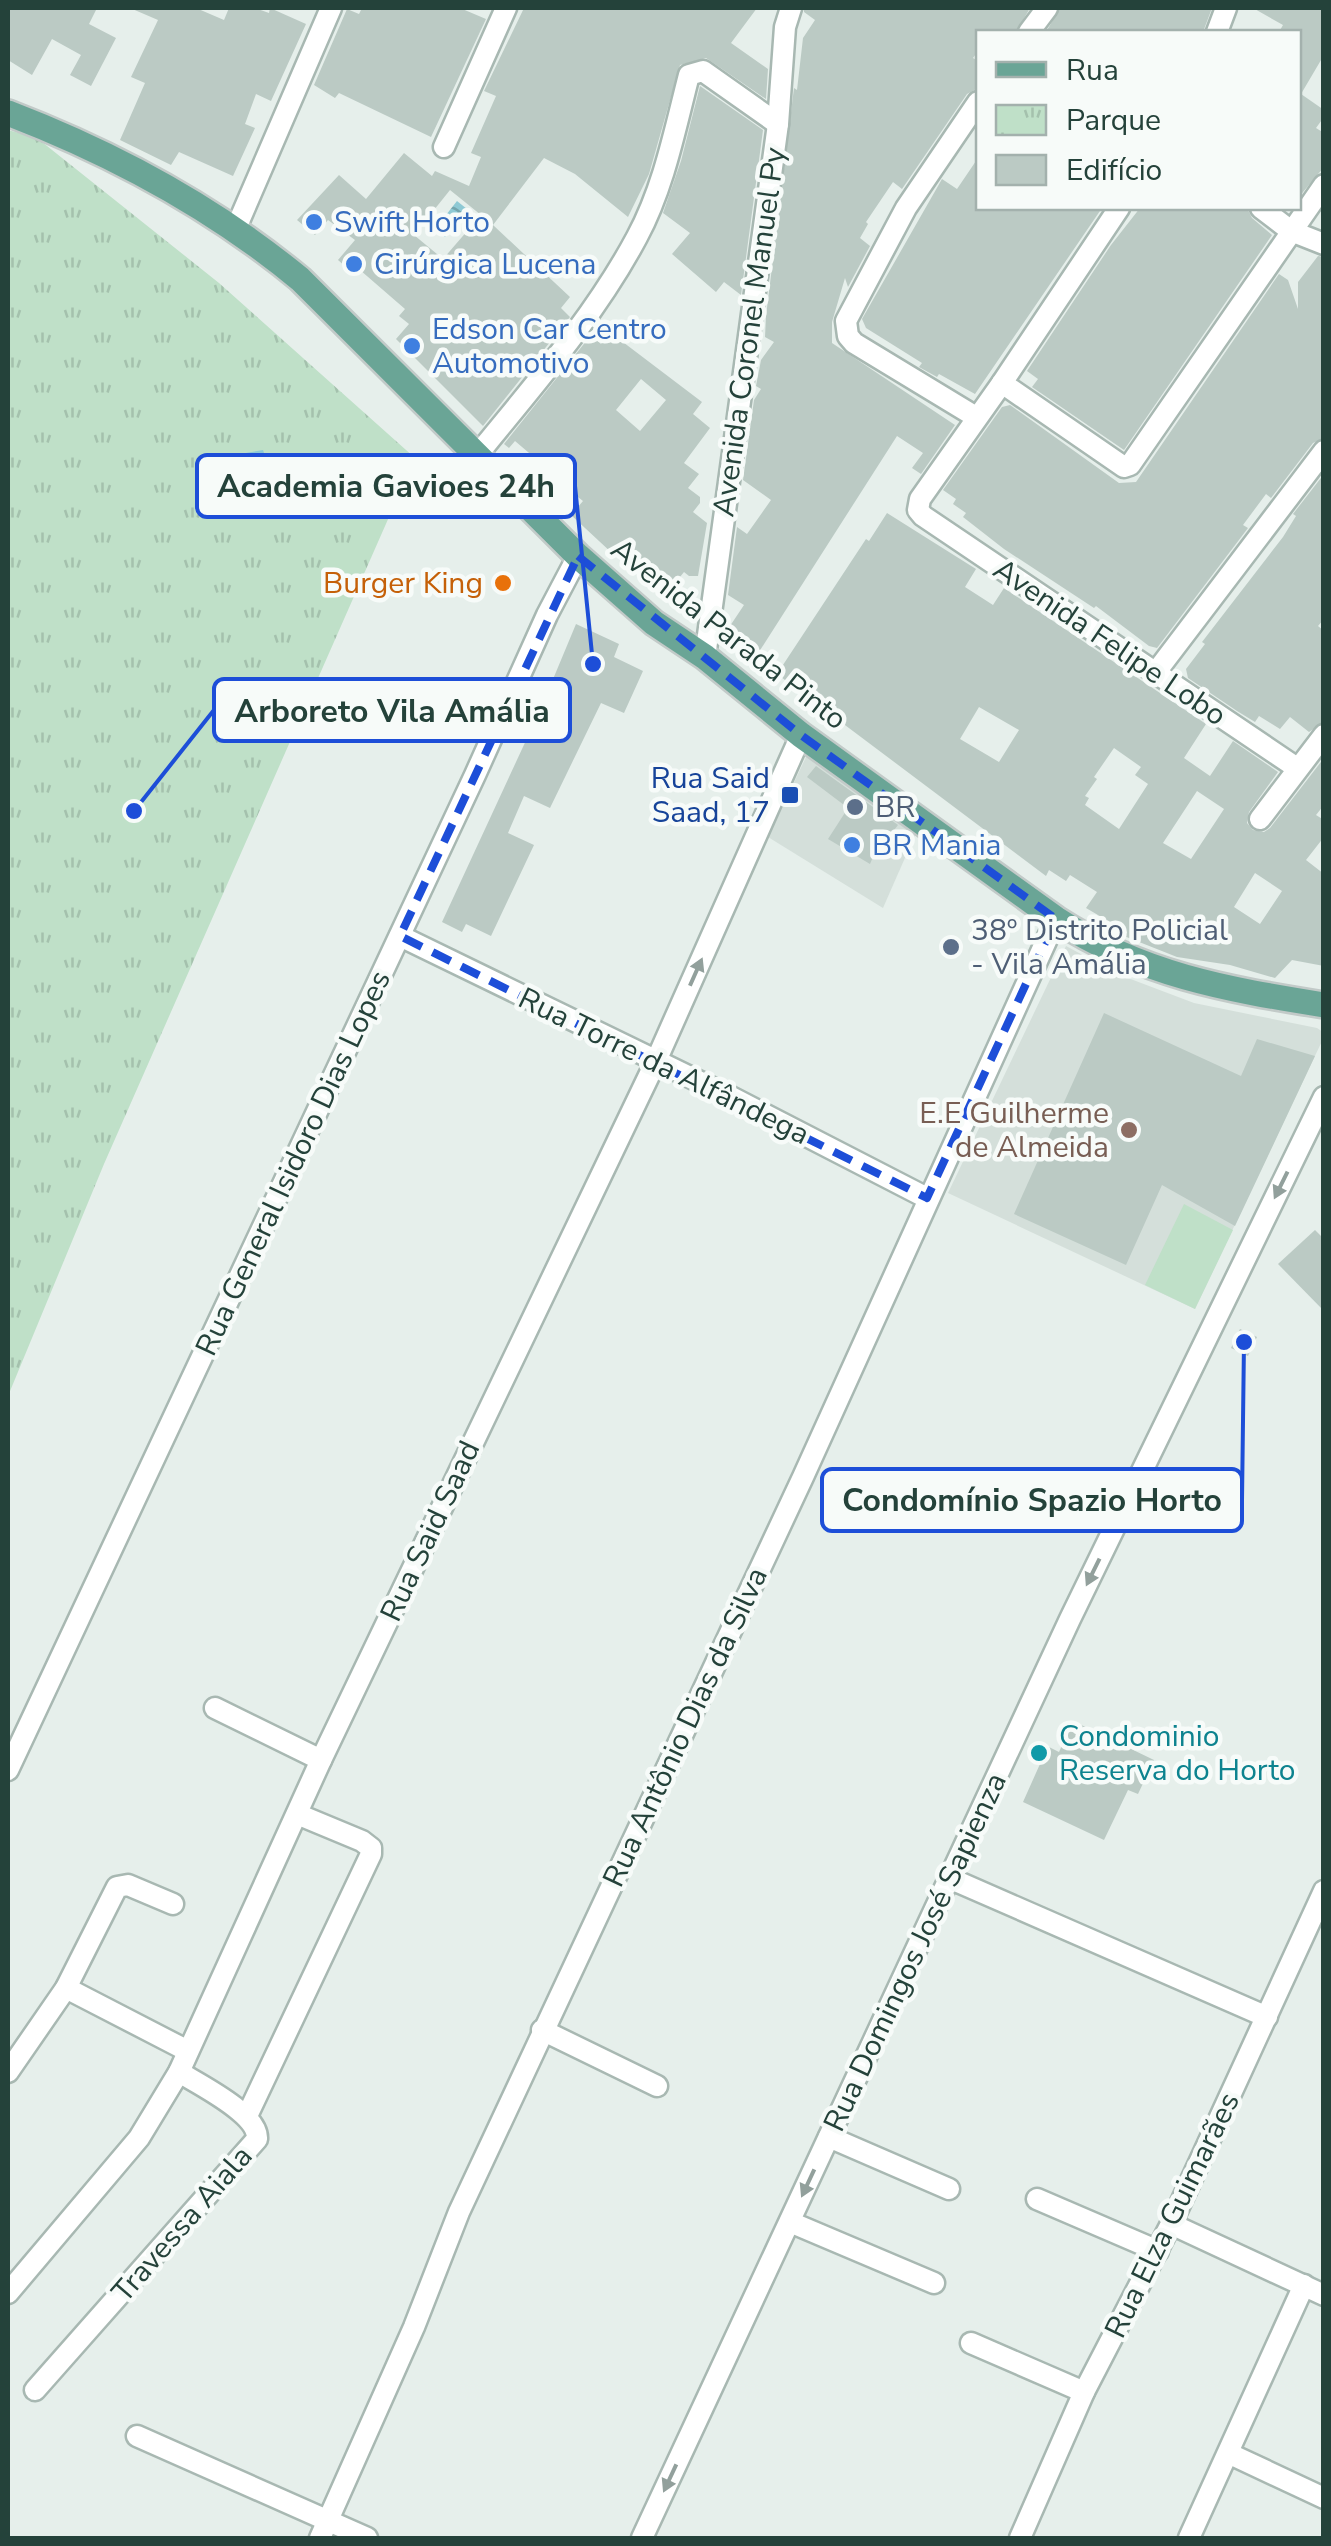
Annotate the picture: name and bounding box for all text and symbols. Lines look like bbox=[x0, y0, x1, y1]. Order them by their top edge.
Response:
legend bbox=[976, 30, 1301, 210]
text: Rua bbox=[1066, 50, 1119, 91]
text: Parque bbox=[1066, 100, 1161, 141]
street label: Avenida Coronel Manuel Py bbox=[703, 144, 796, 519]
text: Edifício bbox=[1066, 150, 1162, 191]
place label: Swift Horto bbox=[334, 202, 490, 243]
marker: Swift Horto bbox=[303, 211, 325, 233]
place label: Cirúrgica Lucena bbox=[374, 244, 597, 285]
marker: Cirúrgica Lucena bbox=[343, 253, 365, 275]
place label: Edson Car Centro Automotivo bbox=[432, 309, 667, 384]
marker: Edson Car Centro Automotivo bbox=[401, 335, 423, 357]
callout: Academia Gavioes 24h bbox=[197, 455, 575, 517]
text: Academia Gavioes 24h bbox=[217, 465, 555, 508]
street label: Avenida Parada Pinto bbox=[602, 529, 855, 740]
street label: Avenida Felipe Lobo bbox=[985, 549, 1234, 736]
place label: Burger King bbox=[323, 563, 483, 604]
marker: Burger King bbox=[492, 572, 514, 594]
callout: Arboreto Vila Amália bbox=[214, 679, 570, 741]
text: Arboreto Vila Amália bbox=[234, 690, 550, 733]
place label: Rua Said Saad, 17 bbox=[651, 758, 770, 833]
marker: Rua Said Saad, 17 bbox=[779, 784, 801, 806]
place label: BR bbox=[875, 787, 915, 828]
marker: BR bbox=[844, 796, 866, 818]
place label: BR Mania bbox=[872, 825, 1002, 866]
marker: BR Mania bbox=[841, 834, 863, 856]
place label: 38º Distrito Policial - Vila Amália bbox=[971, 910, 1228, 985]
marker: 38º Distrito Policial - Vila Amália bbox=[940, 936, 962, 958]
one-way arrow bbox=[688, 957, 704, 987]
street label: Rua General Isidoro Dias Lopes bbox=[186, 964, 401, 1362]
street label: Rua Torre da Alfândega bbox=[511, 978, 816, 1155]
place label: E.E Guilherme de Almeida bbox=[919, 1093, 1109, 1168]
marker: E.E Guilherme de Almeida bbox=[1118, 1119, 1140, 1141]
one-way arrow bbox=[1273, 1170, 1290, 1199]
street label: Rua Said Saad bbox=[371, 1434, 490, 1628]
callout: Condomínio Spazio Horto bbox=[822, 1469, 1242, 1531]
text: Condomínio Spazio Horto bbox=[842, 1479, 1222, 1522]
one-way arrow bbox=[1085, 1557, 1102, 1586]
street label: Rua Antônio Dias da Silva bbox=[593, 1561, 778, 1894]
place label: Condominio Reserva do Horto bbox=[1059, 1716, 1295, 1791]
marker: Condominio Reserva do Horto bbox=[1028, 1742, 1050, 1764]
street label: Rua Domingos José Sapienza bbox=[814, 1766, 1017, 2138]
street label: Rua Elza Guimarães bbox=[1095, 2086, 1250, 2345]
street label: Travessa Aiala bbox=[103, 2137, 262, 2311]
one-way arrow bbox=[799, 2169, 816, 2198]
one-way arrow bbox=[662, 2464, 679, 2493]

